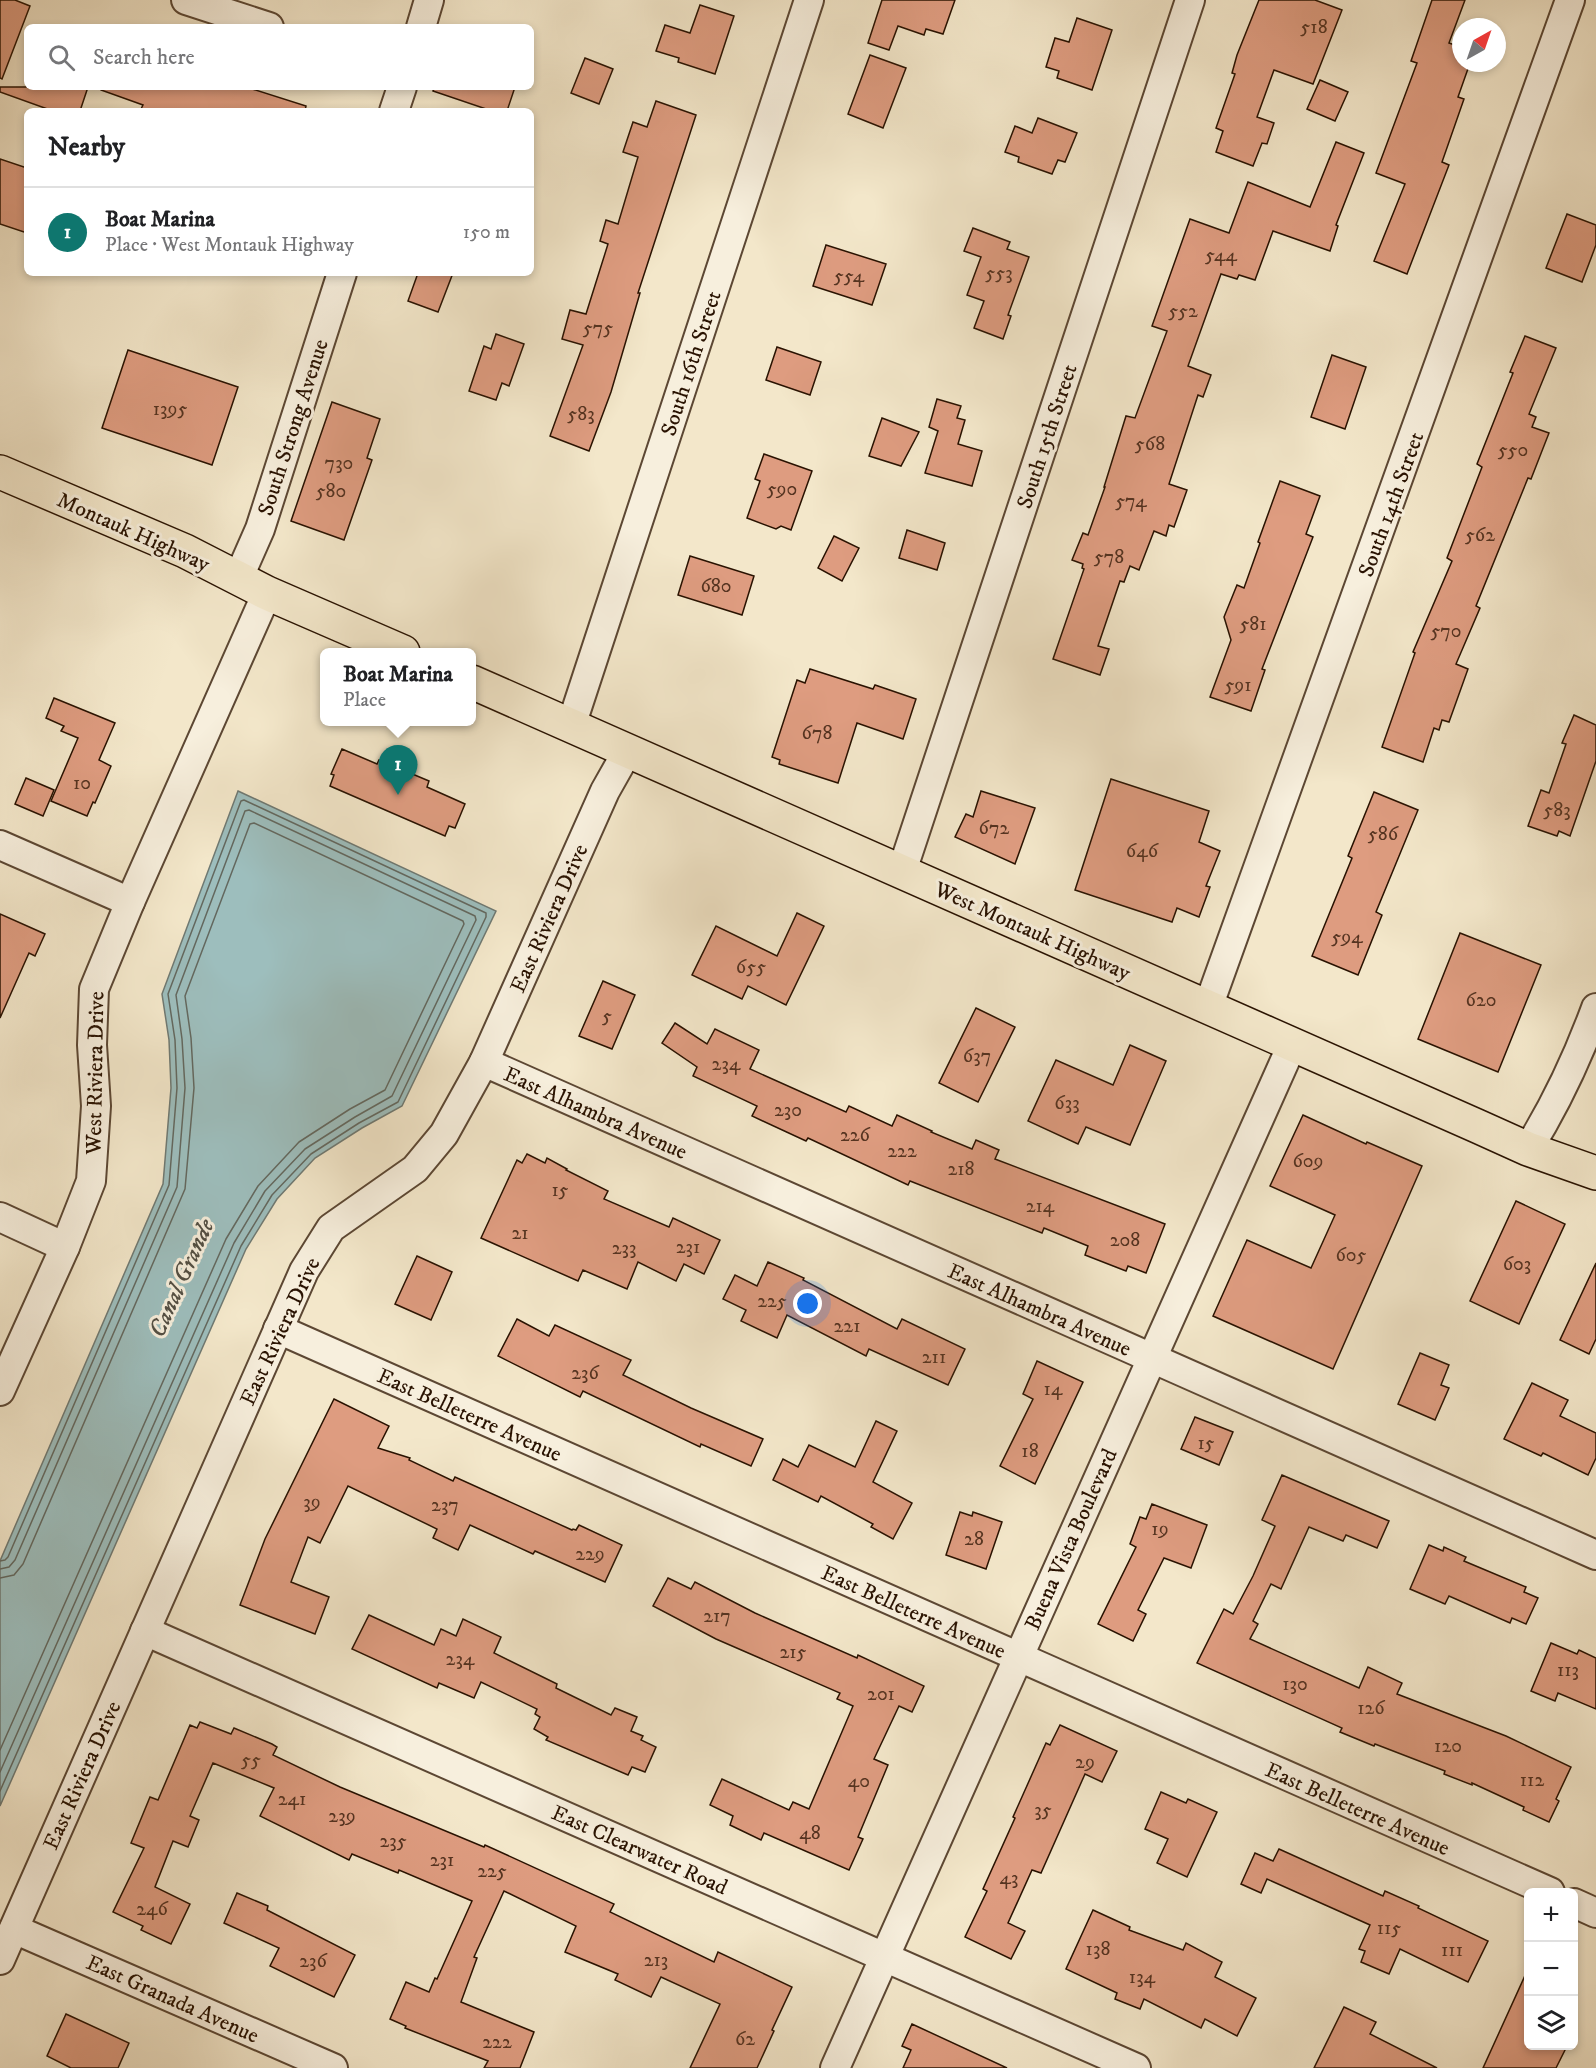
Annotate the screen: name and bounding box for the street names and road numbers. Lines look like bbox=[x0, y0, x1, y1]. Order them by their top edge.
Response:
street label: South 16th Street bbox=[655, 288, 728, 439]
street label: South Strong Avenue bbox=[252, 336, 335, 519]
street label: South 15th Street bbox=[1011, 361, 1084, 512]
street label: South 14th Street bbox=[1353, 428, 1430, 581]
street label: Montauk Highway bbox=[53, 487, 215, 578]
street label: East Riviera Drive bbox=[504, 840, 594, 997]
street label: West Montauk Highway bbox=[929, 876, 1135, 987]
street label: West Riviera Drive bbox=[81, 991, 110, 1156]
street label: East Alhambra Avenue bbox=[500, 1061, 691, 1166]
street label: East Riviera Drive bbox=[234, 1253, 326, 1410]
street label: East Alhambra Avenue bbox=[944, 1258, 1135, 1363]
street label: East Belleterre Avenue bbox=[373, 1363, 566, 1468]
street label: Buena Vista Boulevard bbox=[1019, 1445, 1124, 1635]
street label: East Belleterre Avenue bbox=[817, 1560, 1010, 1665]
street label: East Riviera Drive bbox=[37, 1697, 127, 1854]
street label: East Belleterre Avenue bbox=[1261, 1757, 1454, 1862]
street label: East Clearwater Road bbox=[547, 1799, 732, 1901]
street label: East Granada Avenue bbox=[82, 1949, 263, 2050]

